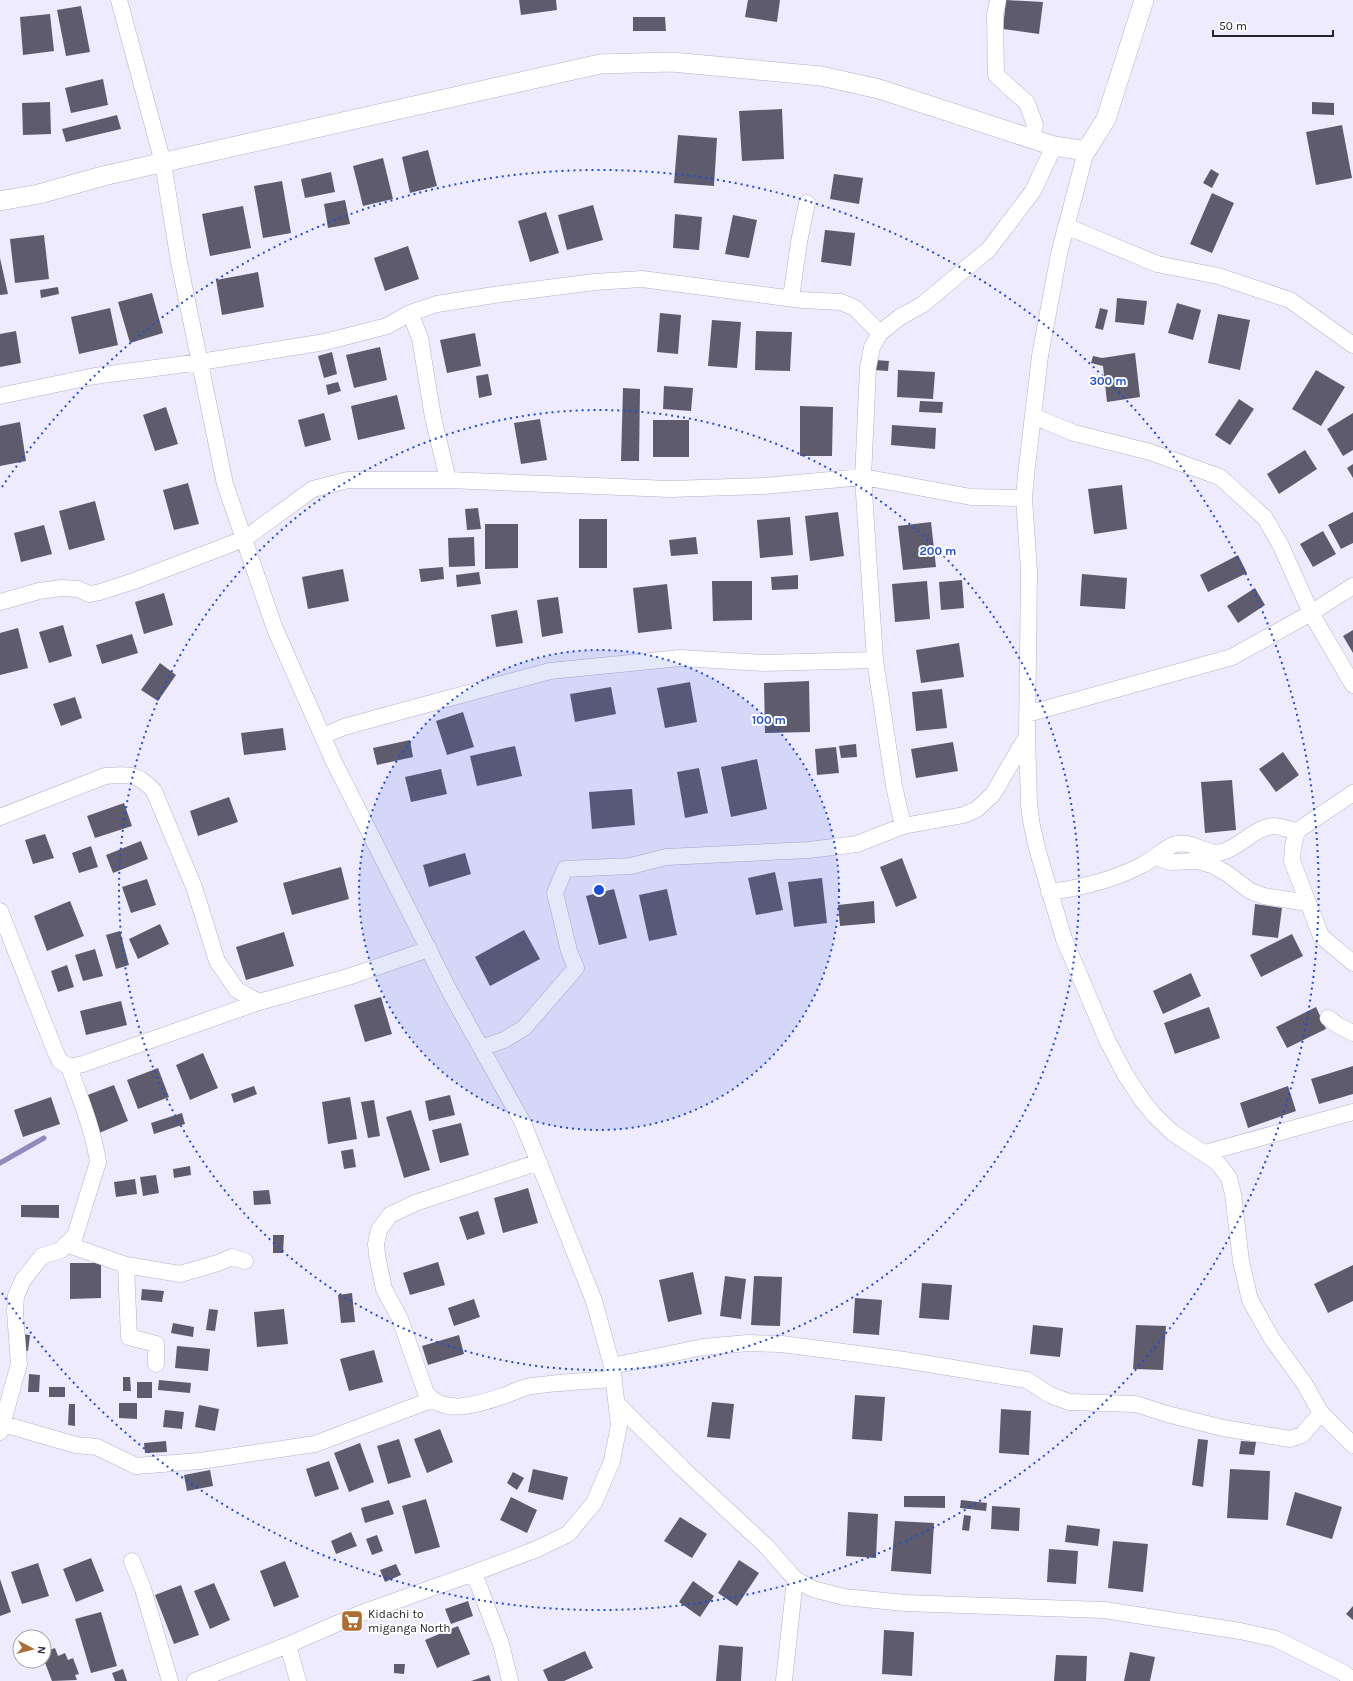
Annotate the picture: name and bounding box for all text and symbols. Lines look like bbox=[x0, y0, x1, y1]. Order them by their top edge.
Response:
scale bar bbox=[1213, 12, 1333, 38]
text: 50 m bbox=[1219, 19, 1247, 33]
text: 300 m bbox=[1089, 374, 1127, 388]
text: 200 m bbox=[920, 544, 956, 558]
text: 100 m bbox=[752, 713, 786, 727]
centre of rings bbox=[592, 883, 606, 897]
place label: Kidachi to miganga North bbox=[368, 1607, 451, 1635]
supermarket icon: Kidachi to miganga North bbox=[339, 1608, 365, 1634]
north arrow bbox=[12, 1629, 52, 1669]
text: N bbox=[34, 1645, 48, 1655]

